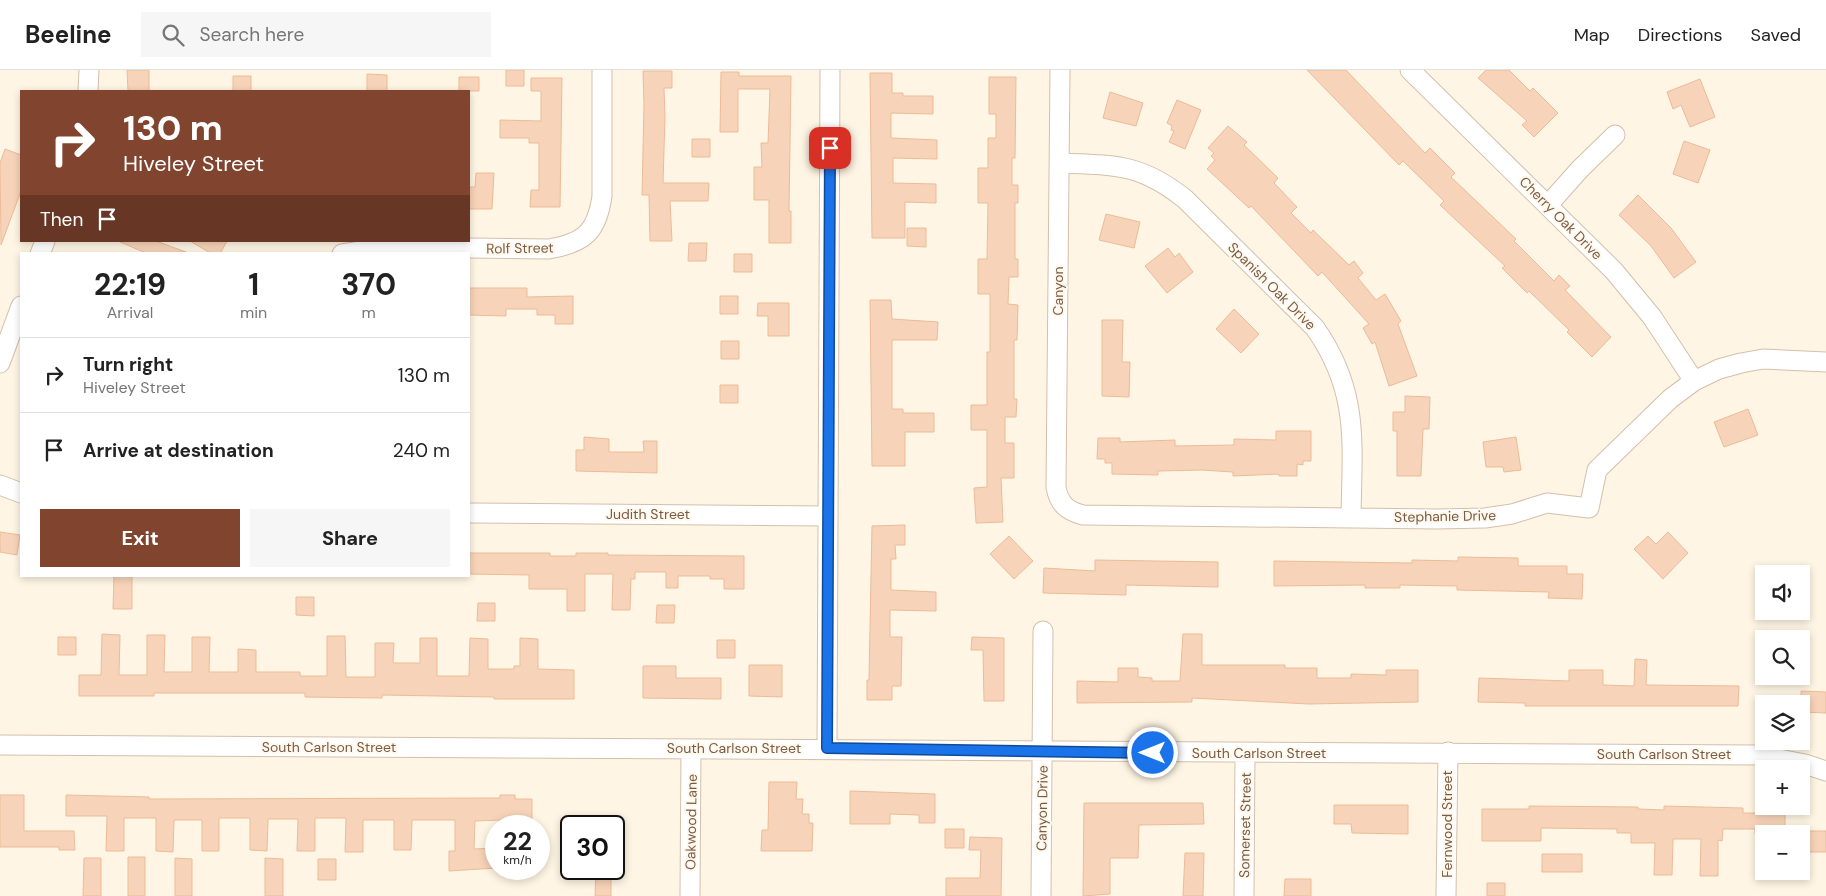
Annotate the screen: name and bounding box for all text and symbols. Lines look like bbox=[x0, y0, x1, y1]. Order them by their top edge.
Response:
search box bbox=[141, 12, 491, 57]
text: Beeline bbox=[25, 19, 111, 50]
icon: search bbox=[159, 21, 187, 49]
text: Search here bbox=[199, 22, 304, 47]
text: Map bbox=[1574, 23, 1610, 47]
text: Directions bbox=[1638, 23, 1723, 47]
text: Saved bbox=[1751, 23, 1801, 47]
text: 130 m bbox=[123, 105, 223, 151]
icon: right bbox=[40, 110, 105, 175]
pin bbox=[809, 127, 851, 169]
icon: arrive bbox=[816, 134, 844, 162]
text: Hiveley Street bbox=[123, 149, 264, 178]
street label: Cherry Oak Drive bbox=[1516, 173, 1606, 263]
icon: arrive bbox=[93, 205, 121, 233]
text: Then bbox=[40, 207, 83, 232]
street label: Rolf Street bbox=[486, 238, 554, 258]
street label: Spanish Oak Drive bbox=[1224, 238, 1320, 334]
text: 22:19 bbox=[94, 265, 166, 304]
text: 1 bbox=[248, 265, 259, 304]
text: 370 bbox=[341, 265, 396, 304]
street label: Canyon bbox=[1049, 267, 1067, 315]
text: Arrival bbox=[107, 302, 153, 323]
text: min bbox=[240, 302, 267, 323]
text: m bbox=[362, 302, 376, 323]
text: Turn right bbox=[83, 352, 173, 377]
icon: right bbox=[40, 361, 68, 389]
text: 130 m bbox=[398, 363, 450, 388]
text: Hiveley Street bbox=[83, 377, 186, 398]
icon: arrive bbox=[40, 436, 68, 464]
text: Arrive at destination bbox=[83, 438, 274, 463]
text: 240 m bbox=[393, 438, 450, 463]
street label: Judith Street bbox=[606, 505, 690, 523]
street label: Stephanie Drive bbox=[1394, 506, 1496, 526]
button: Exit bbox=[40, 509, 240, 567]
button: Share bbox=[250, 509, 450, 567]
map controls bbox=[1755, 565, 1810, 880]
button: sound bbox=[1755, 565, 1810, 620]
button: search bbox=[1755, 630, 1810, 685]
button: layers bbox=[1755, 695, 1810, 750]
position arrow bbox=[1126, 726, 1178, 778]
street label: South Carlson Street bbox=[262, 738, 396, 756]
street label: South Carlson Street bbox=[667, 739, 801, 757]
street label: South Carlson Street bbox=[1192, 744, 1326, 762]
street label: South Carlson Street bbox=[1597, 745, 1731, 763]
button: + bbox=[1755, 760, 1810, 815]
street label: Canyon Drive bbox=[1032, 765, 1052, 851]
street label: Fernwood Street bbox=[1438, 770, 1456, 878]
street label: Somerset Street bbox=[1235, 772, 1255, 878]
street label: Oakwood Lane bbox=[681, 774, 701, 870]
speed limit sign: 30 bbox=[560, 815, 625, 880]
text: 22 bbox=[503, 825, 532, 858]
button: − bbox=[1755, 825, 1810, 880]
text: km/h bbox=[503, 852, 532, 868]

